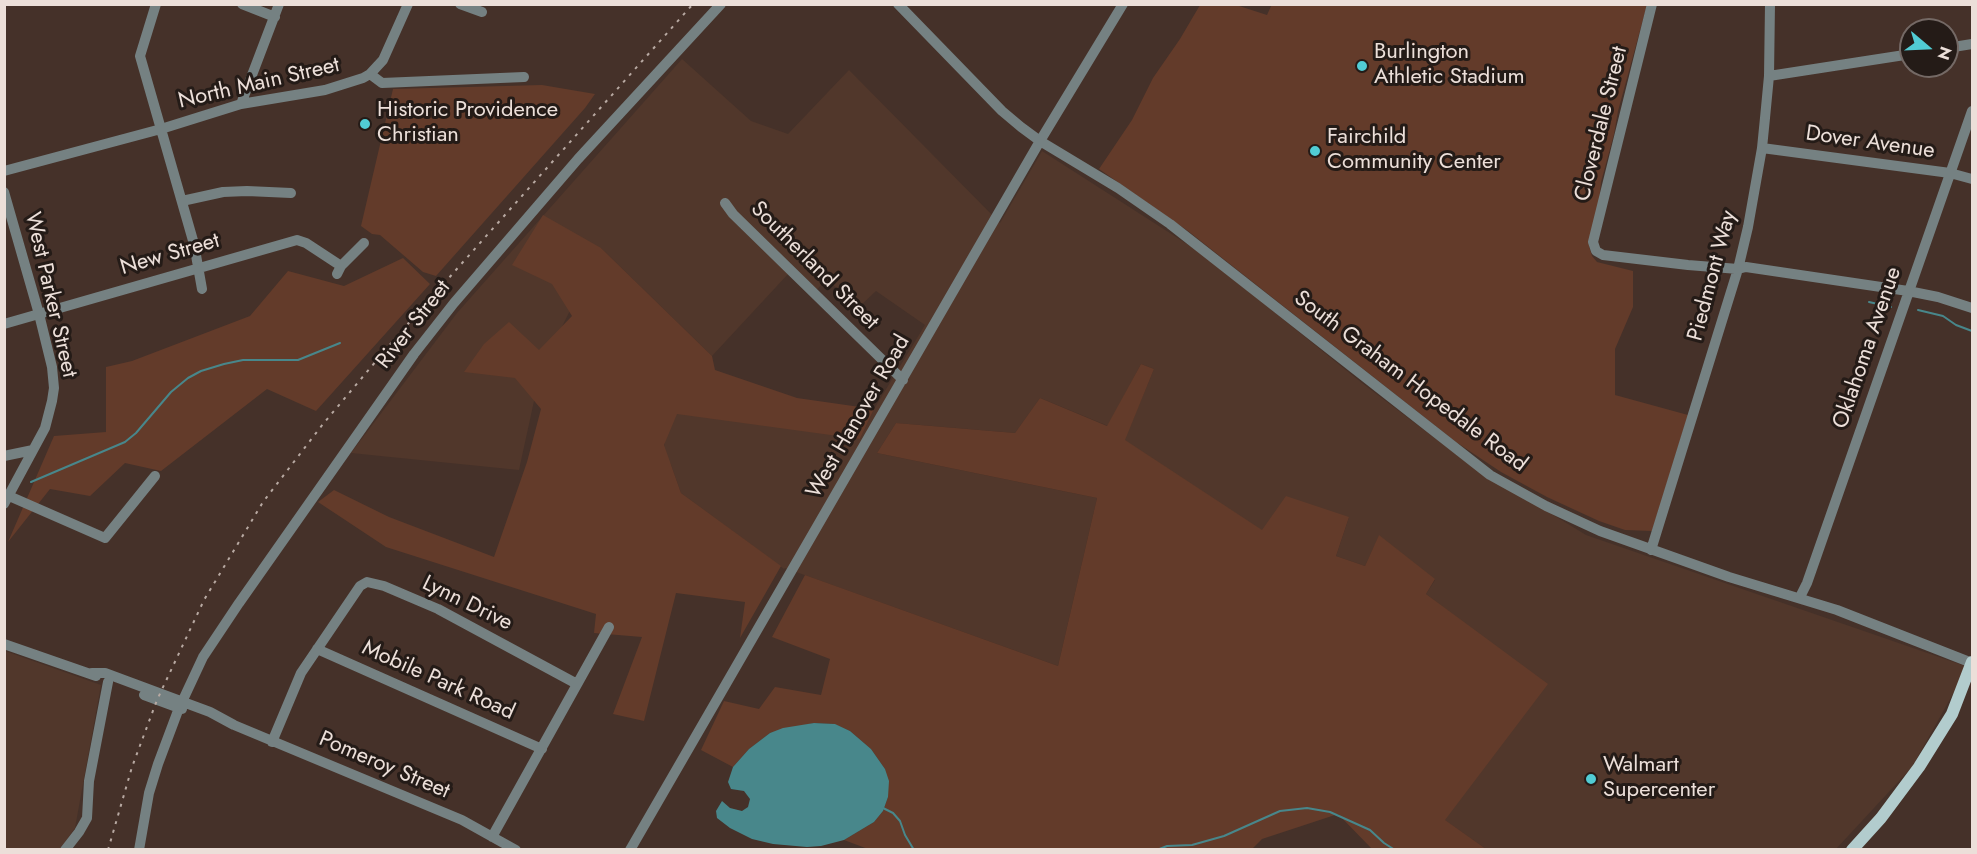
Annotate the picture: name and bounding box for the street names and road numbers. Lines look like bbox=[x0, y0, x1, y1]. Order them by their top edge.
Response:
street label: Cloverdale Street bbox=[1570, 44, 1634, 204]
street label: North Main Street bbox=[176, 53, 342, 115]
street label: Dover Avenue bbox=[1804, 121, 1936, 165]
street label: Southerland Street bbox=[745, 197, 883, 335]
street label: Piedmont Way bbox=[1683, 208, 1743, 344]
street label: West Parker Street bbox=[18, 210, 82, 380]
street label: New Street bbox=[117, 228, 223, 282]
street label: Oklahoma Avenue bbox=[1828, 264, 1908, 432]
street label: River Street bbox=[371, 275, 457, 375]
street label: South Graham Hopedale Road bbox=[1288, 286, 1532, 478]
street label: West Hanover Road bbox=[802, 331, 916, 503]
street label: Lynn Drive bbox=[418, 571, 516, 637]
street label: Mobile Park Road bbox=[358, 636, 518, 726]
street label: Pomeroy Street bbox=[315, 727, 453, 805]

